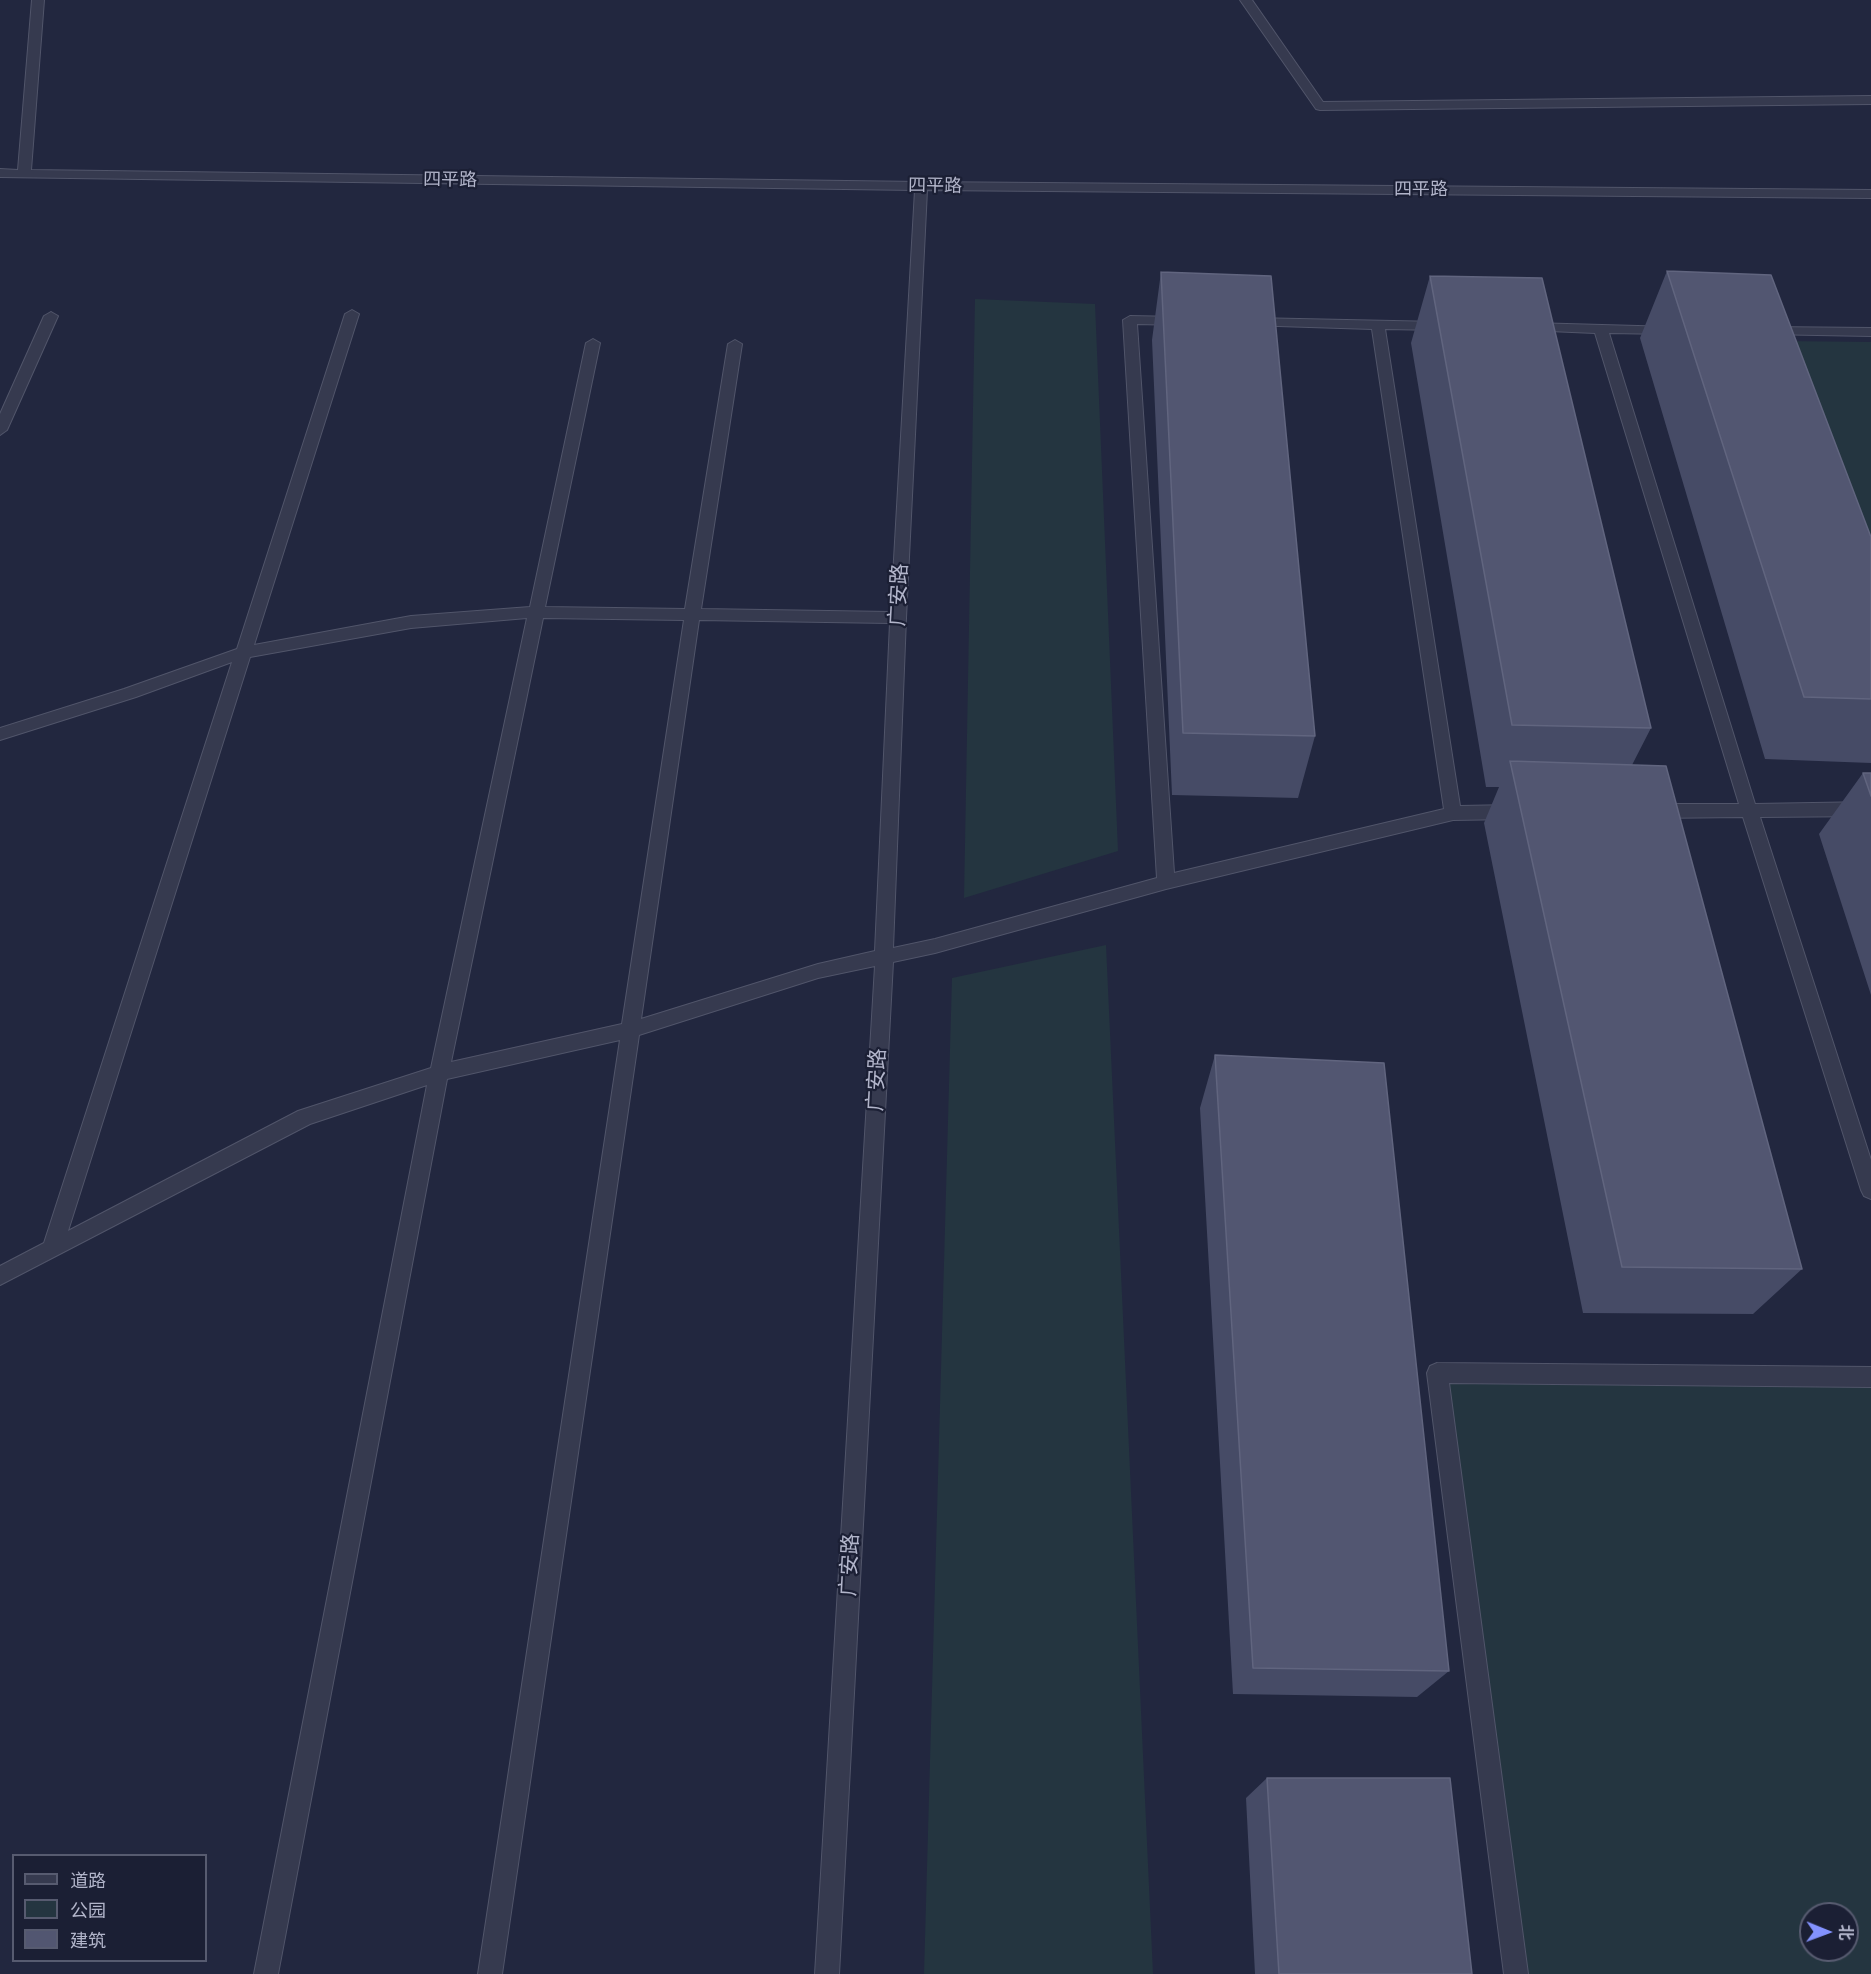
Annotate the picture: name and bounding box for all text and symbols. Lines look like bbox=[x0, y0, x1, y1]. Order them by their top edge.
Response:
street label: 四平路 bbox=[423, 169, 477, 191]
street label: 四平路 bbox=[908, 175, 962, 197]
street label: 四平路 bbox=[1394, 179, 1448, 201]
street label: 广安路 bbox=[885, 563, 913, 627]
street label: 广安路 bbox=[863, 1048, 891, 1112]
street label: 广安路 bbox=[836, 1533, 864, 1597]
legend bbox=[12, 1854, 207, 1962]
text: 道路 bbox=[70, 1870, 106, 1891]
text: 公园 bbox=[70, 1900, 106, 1921]
north arrow bbox=[1799, 1902, 1859, 1962]
text: 北 bbox=[1836, 1924, 1855, 1940]
text: 建筑 bbox=[70, 1930, 106, 1951]

